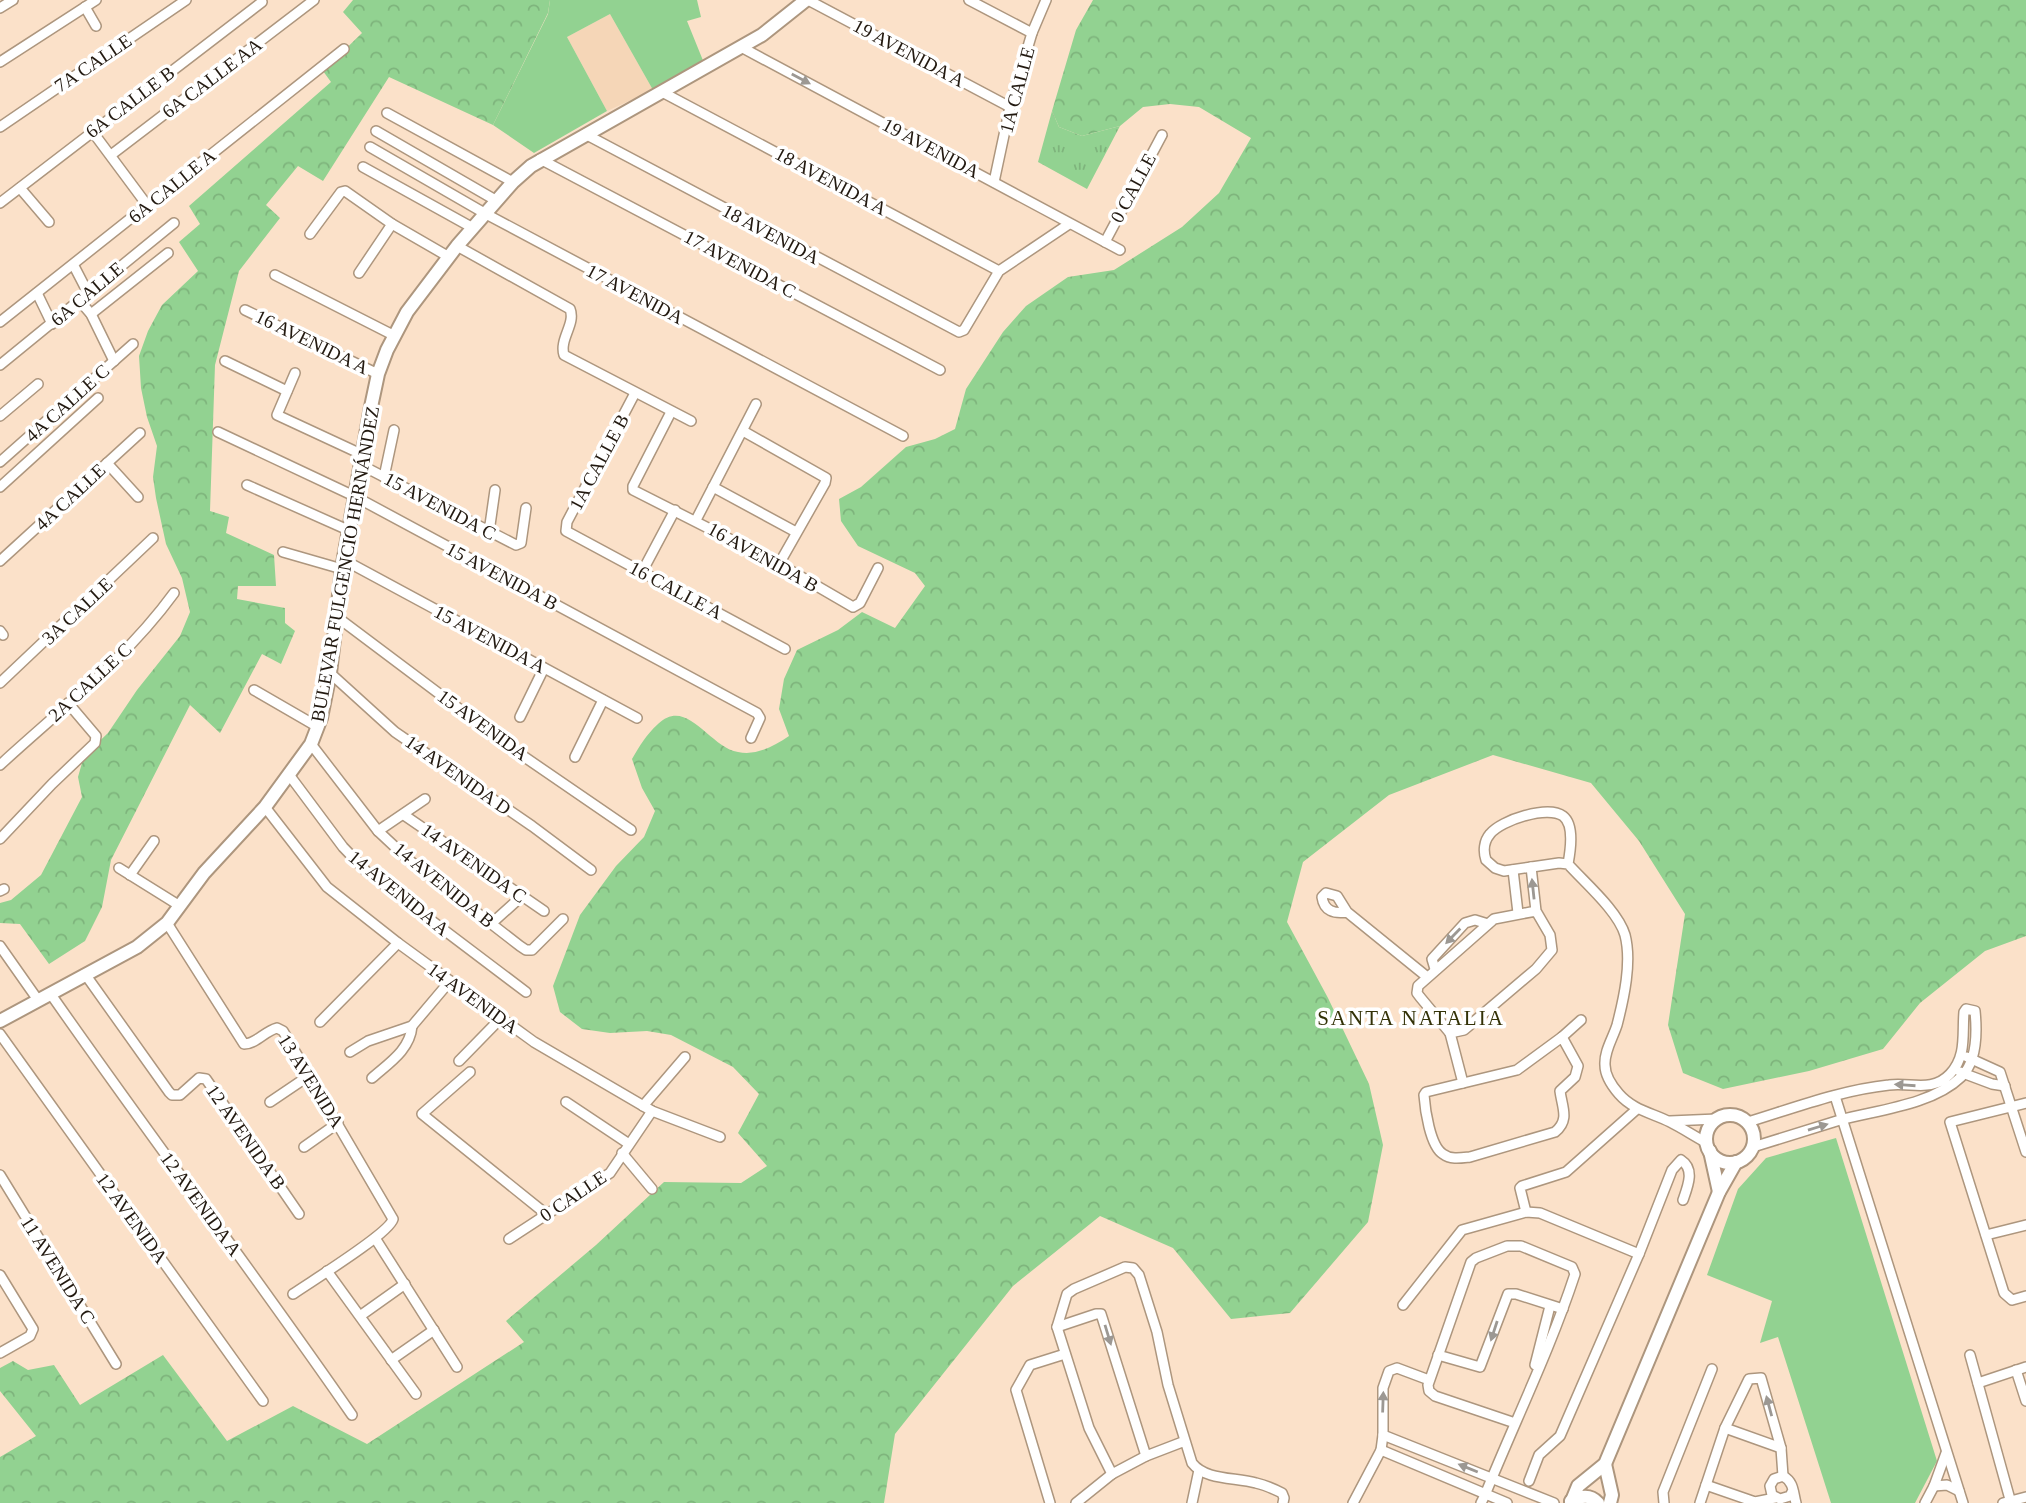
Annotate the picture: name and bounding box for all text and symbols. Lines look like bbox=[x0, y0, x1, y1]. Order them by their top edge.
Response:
street label: 19 AVENIDA A bbox=[850, 15, 969, 91]
street label: 7A CALLE bbox=[51, 30, 135, 96]
street label: 6A CALLE AA bbox=[158, 34, 266, 122]
street label: 1A CALLE bbox=[995, 45, 1039, 135]
street label: 6A CALLE B bbox=[82, 62, 178, 142]
one-way arrow bbox=[791, 74, 811, 85]
street label: 19 AVENIDA bbox=[879, 114, 983, 182]
street label: 18 AVENIDA A bbox=[772, 143, 891, 219]
street label: 6A CALLE A bbox=[124, 144, 220, 227]
street label: 0 CALLE bbox=[1106, 150, 1160, 226]
street label: 18 AVENIDA bbox=[719, 200, 823, 268]
street label: 17 AVENIDA C bbox=[681, 226, 799, 302]
street label: 6A CALLE bbox=[46, 258, 128, 330]
street label: 17 AVENIDA bbox=[583, 260, 687, 328]
street label: 16 AVENIDA A bbox=[252, 306, 372, 379]
street label: 4A CALLE C bbox=[21, 360, 113, 446]
street label: BULEVAR FULGENCIO HERNÁNDEZ bbox=[307, 404, 383, 724]
street label: 1A CALLE B bbox=[565, 410, 633, 514]
street label: 4A CALLE bbox=[31, 459, 109, 535]
street label: 15 AVENIDA C bbox=[381, 468, 499, 544]
street label: 16 AVENIDA B bbox=[704, 518, 822, 596]
street label: 15 AVENIDA B bbox=[443, 538, 561, 614]
street label: 16 CALLE A bbox=[626, 557, 726, 623]
street label: 3A CALLE bbox=[38, 573, 116, 649]
street label: 15 AVENIDA A bbox=[431, 601, 550, 677]
street label: 2A CALLE C bbox=[44, 638, 136, 726]
street label: 15 AVENIDA bbox=[434, 685, 533, 765]
street label: 14 AVENIDA D bbox=[401, 731, 515, 819]
street label: 14 AVENIDA C bbox=[418, 819, 530, 907]
street label: 14 AVENIDA B bbox=[390, 838, 498, 932]
street label: 14 AVENIDA A bbox=[345, 846, 454, 940]
one-way arrow bbox=[1528, 878, 1539, 900]
one-way arrow bbox=[1445, 927, 1461, 944]
street label: 14 AVENIDA bbox=[424, 958, 523, 1038]
district label: SANTA NATALIA bbox=[1317, 1006, 1505, 1030]
street label: 13 AVENIDA bbox=[274, 1030, 348, 1132]
one-way arrow bbox=[1894, 1079, 1916, 1090]
street label: 12 AVENIDA B bbox=[202, 1081, 290, 1193]
one-way arrow bbox=[1808, 1121, 1829, 1132]
street label: 12 AVENIDA A bbox=[156, 1148, 246, 1260]
street label: 0 CALLE bbox=[536, 1166, 610, 1226]
street label: 12 AVENIDA bbox=[92, 1169, 172, 1268]
street label: 11 AVENIDA C bbox=[17, 1213, 99, 1327]
one-way arrow bbox=[1488, 1320, 1499, 1341]
one-way arrow bbox=[1103, 1325, 1114, 1346]
one-way arrow bbox=[1377, 1391, 1388, 1413]
one-way arrow bbox=[1763, 1395, 1774, 1417]
one-way arrow bbox=[1457, 1462, 1478, 1473]

